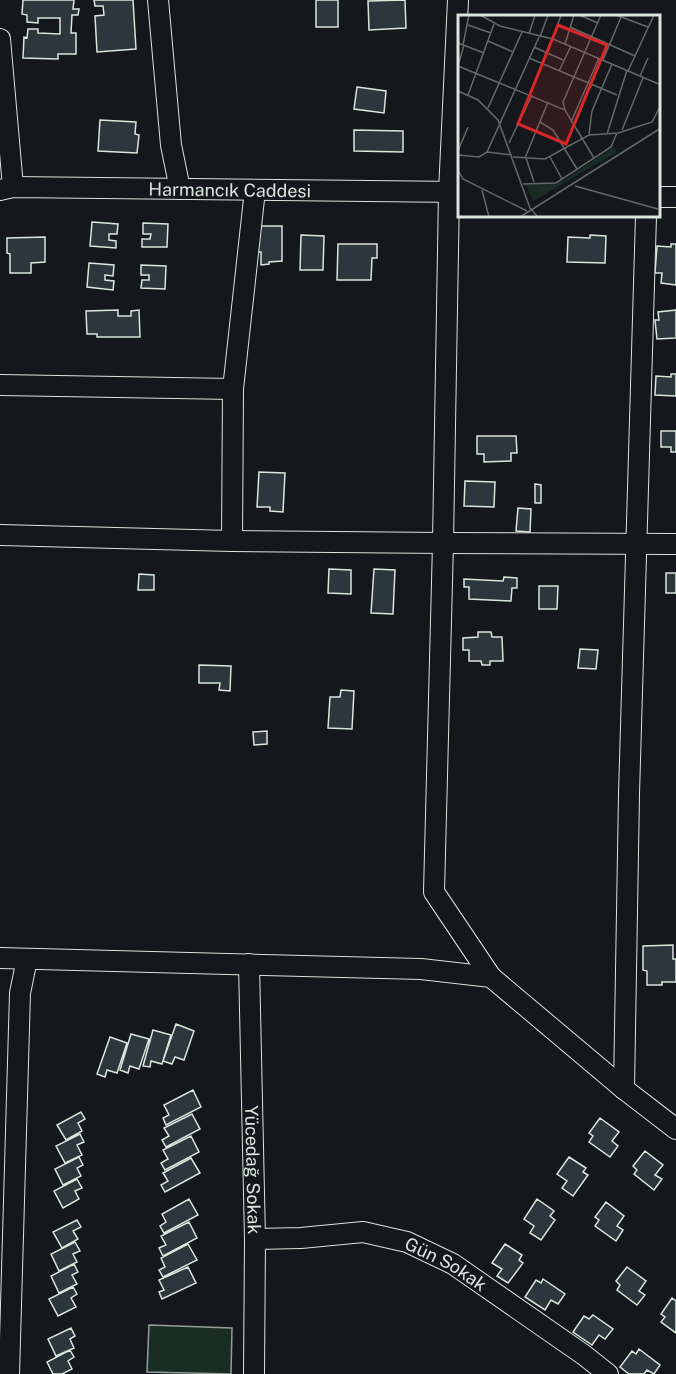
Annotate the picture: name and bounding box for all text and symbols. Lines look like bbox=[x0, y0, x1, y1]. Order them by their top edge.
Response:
inset map bbox=[458, 15, 661, 218]
street label: Harmancık Caddesi bbox=[148, 178, 311, 201]
street label: Yücedağ Sokak bbox=[242, 1105, 265, 1235]
street label: Gün Sokak bbox=[402, 1232, 491, 1295]

